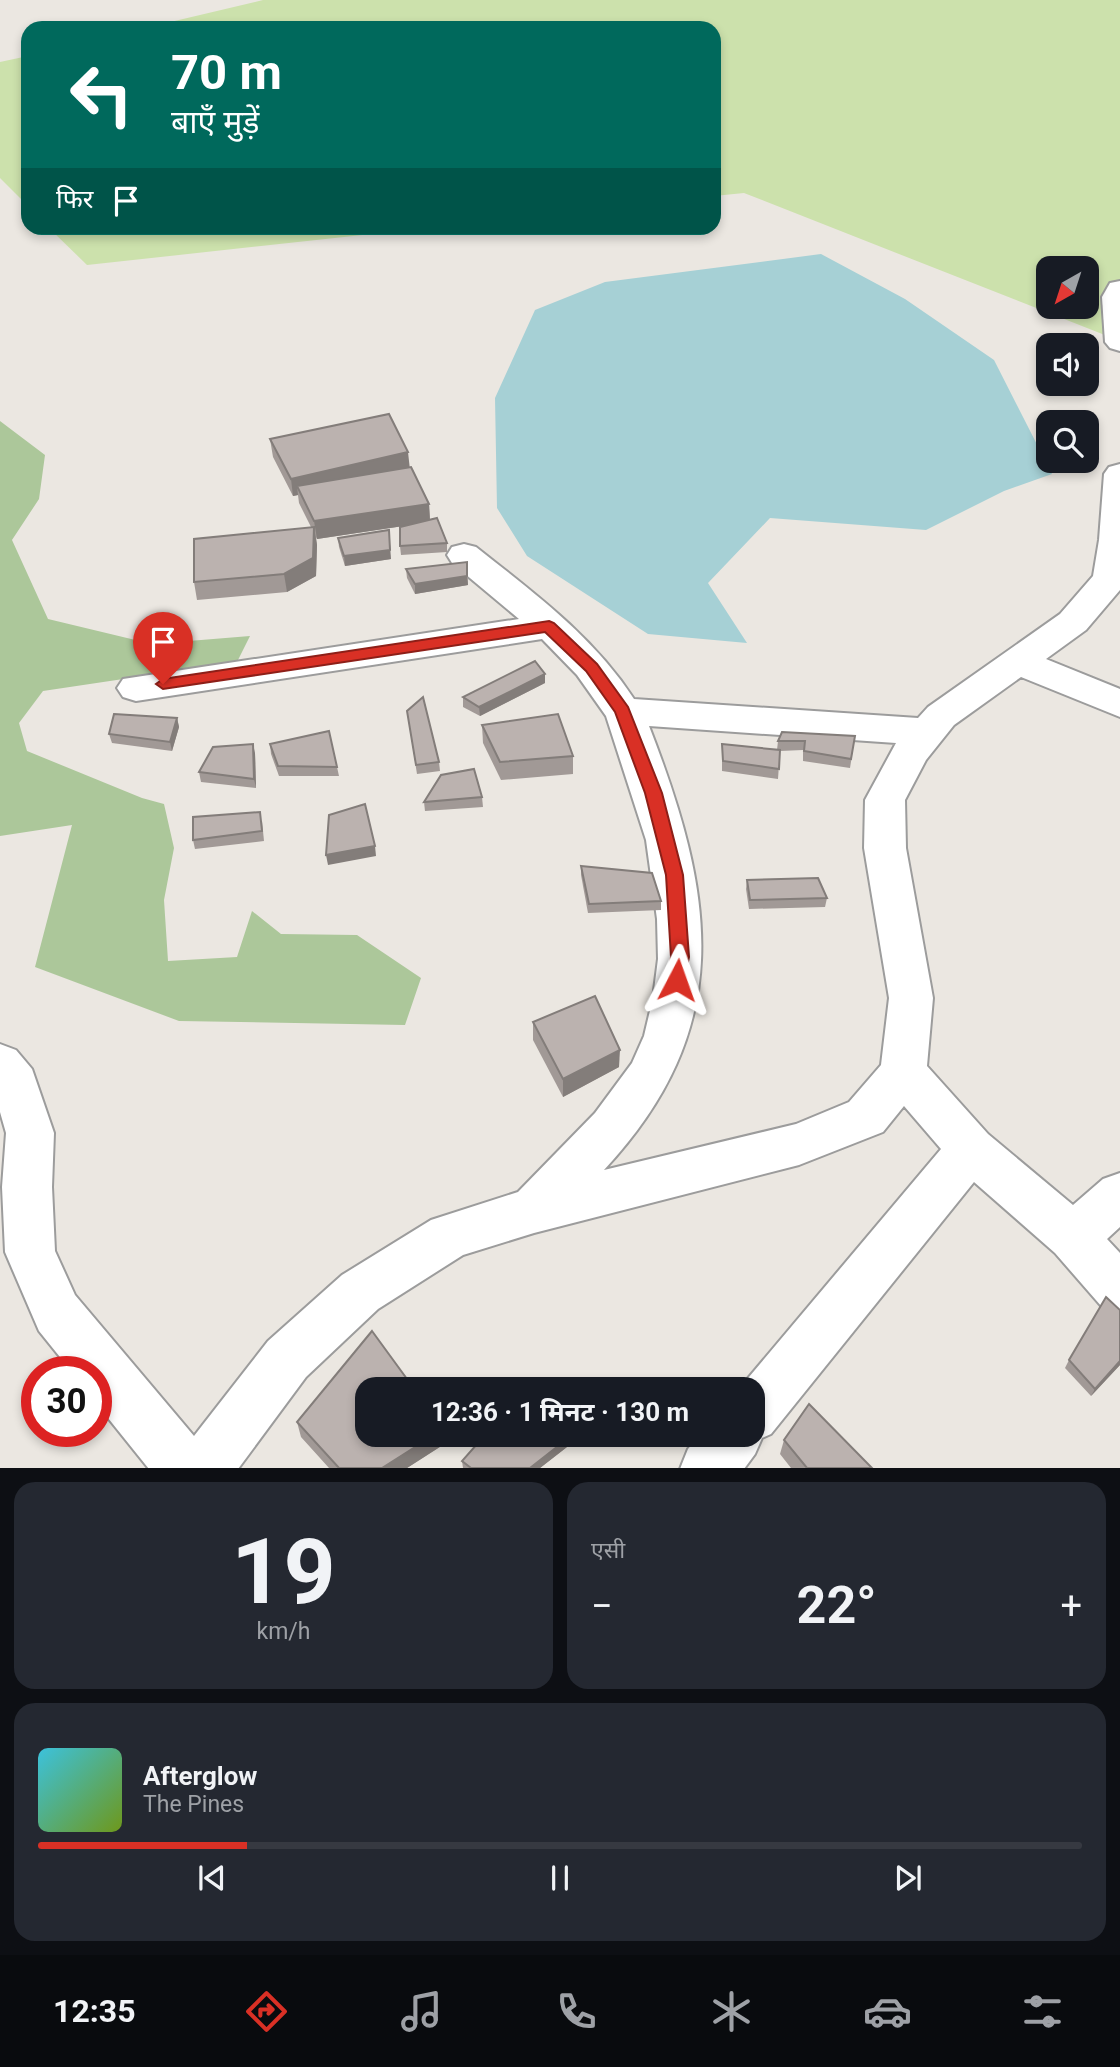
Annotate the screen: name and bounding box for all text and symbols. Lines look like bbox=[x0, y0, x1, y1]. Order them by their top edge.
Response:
text: 70 m bbox=[171, 44, 282, 101]
icon: left bbox=[56, 49, 147, 140]
text: बाएँ मुड़ें bbox=[171, 103, 259, 141]
icon: arrive bbox=[107, 182, 145, 220]
text: फिर bbox=[56, 184, 93, 214]
north arrow bbox=[1036, 256, 1099, 318]
map controls bbox=[1036, 256, 1099, 473]
button: sound bbox=[1036, 333, 1099, 396]
button: search bbox=[1036, 410, 1099, 473]
pin bbox=[133, 612, 193, 684]
icon: arrive bbox=[144, 623, 182, 661]
position arrow bbox=[640, 943, 714, 1017]
speed limit sign: 30 bbox=[21, 1356, 112, 1447]
text: 12:36 · 1 मिनट · 130 m bbox=[431, 1397, 689, 1427]
text: 19 bbox=[231, 1519, 336, 1625]
text: एसी bbox=[591, 1537, 625, 1564]
text: 22° bbox=[797, 1575, 877, 1636]
text: − bbox=[591, 1584, 613, 1628]
text: + bbox=[1060, 1584, 1082, 1628]
text: km/h bbox=[257, 1618, 311, 1645]
text: Afterglow bbox=[143, 1761, 257, 1791]
text: The Pines bbox=[143, 1791, 244, 1818]
icon: previous bbox=[193, 1859, 231, 1897]
icon: pause bbox=[541, 1859, 579, 1897]
icon: next bbox=[889, 1859, 927, 1897]
icon: directions bbox=[242, 1987, 291, 2036]
icon: music bbox=[397, 1987, 446, 2036]
icon: phone bbox=[552, 1987, 601, 2036]
icon: climate bbox=[707, 1987, 756, 2036]
icon: car bbox=[863, 1987, 912, 2036]
icon: filters bbox=[1018, 1987, 1067, 2036]
text: 12:35 bbox=[53, 1992, 136, 2030]

